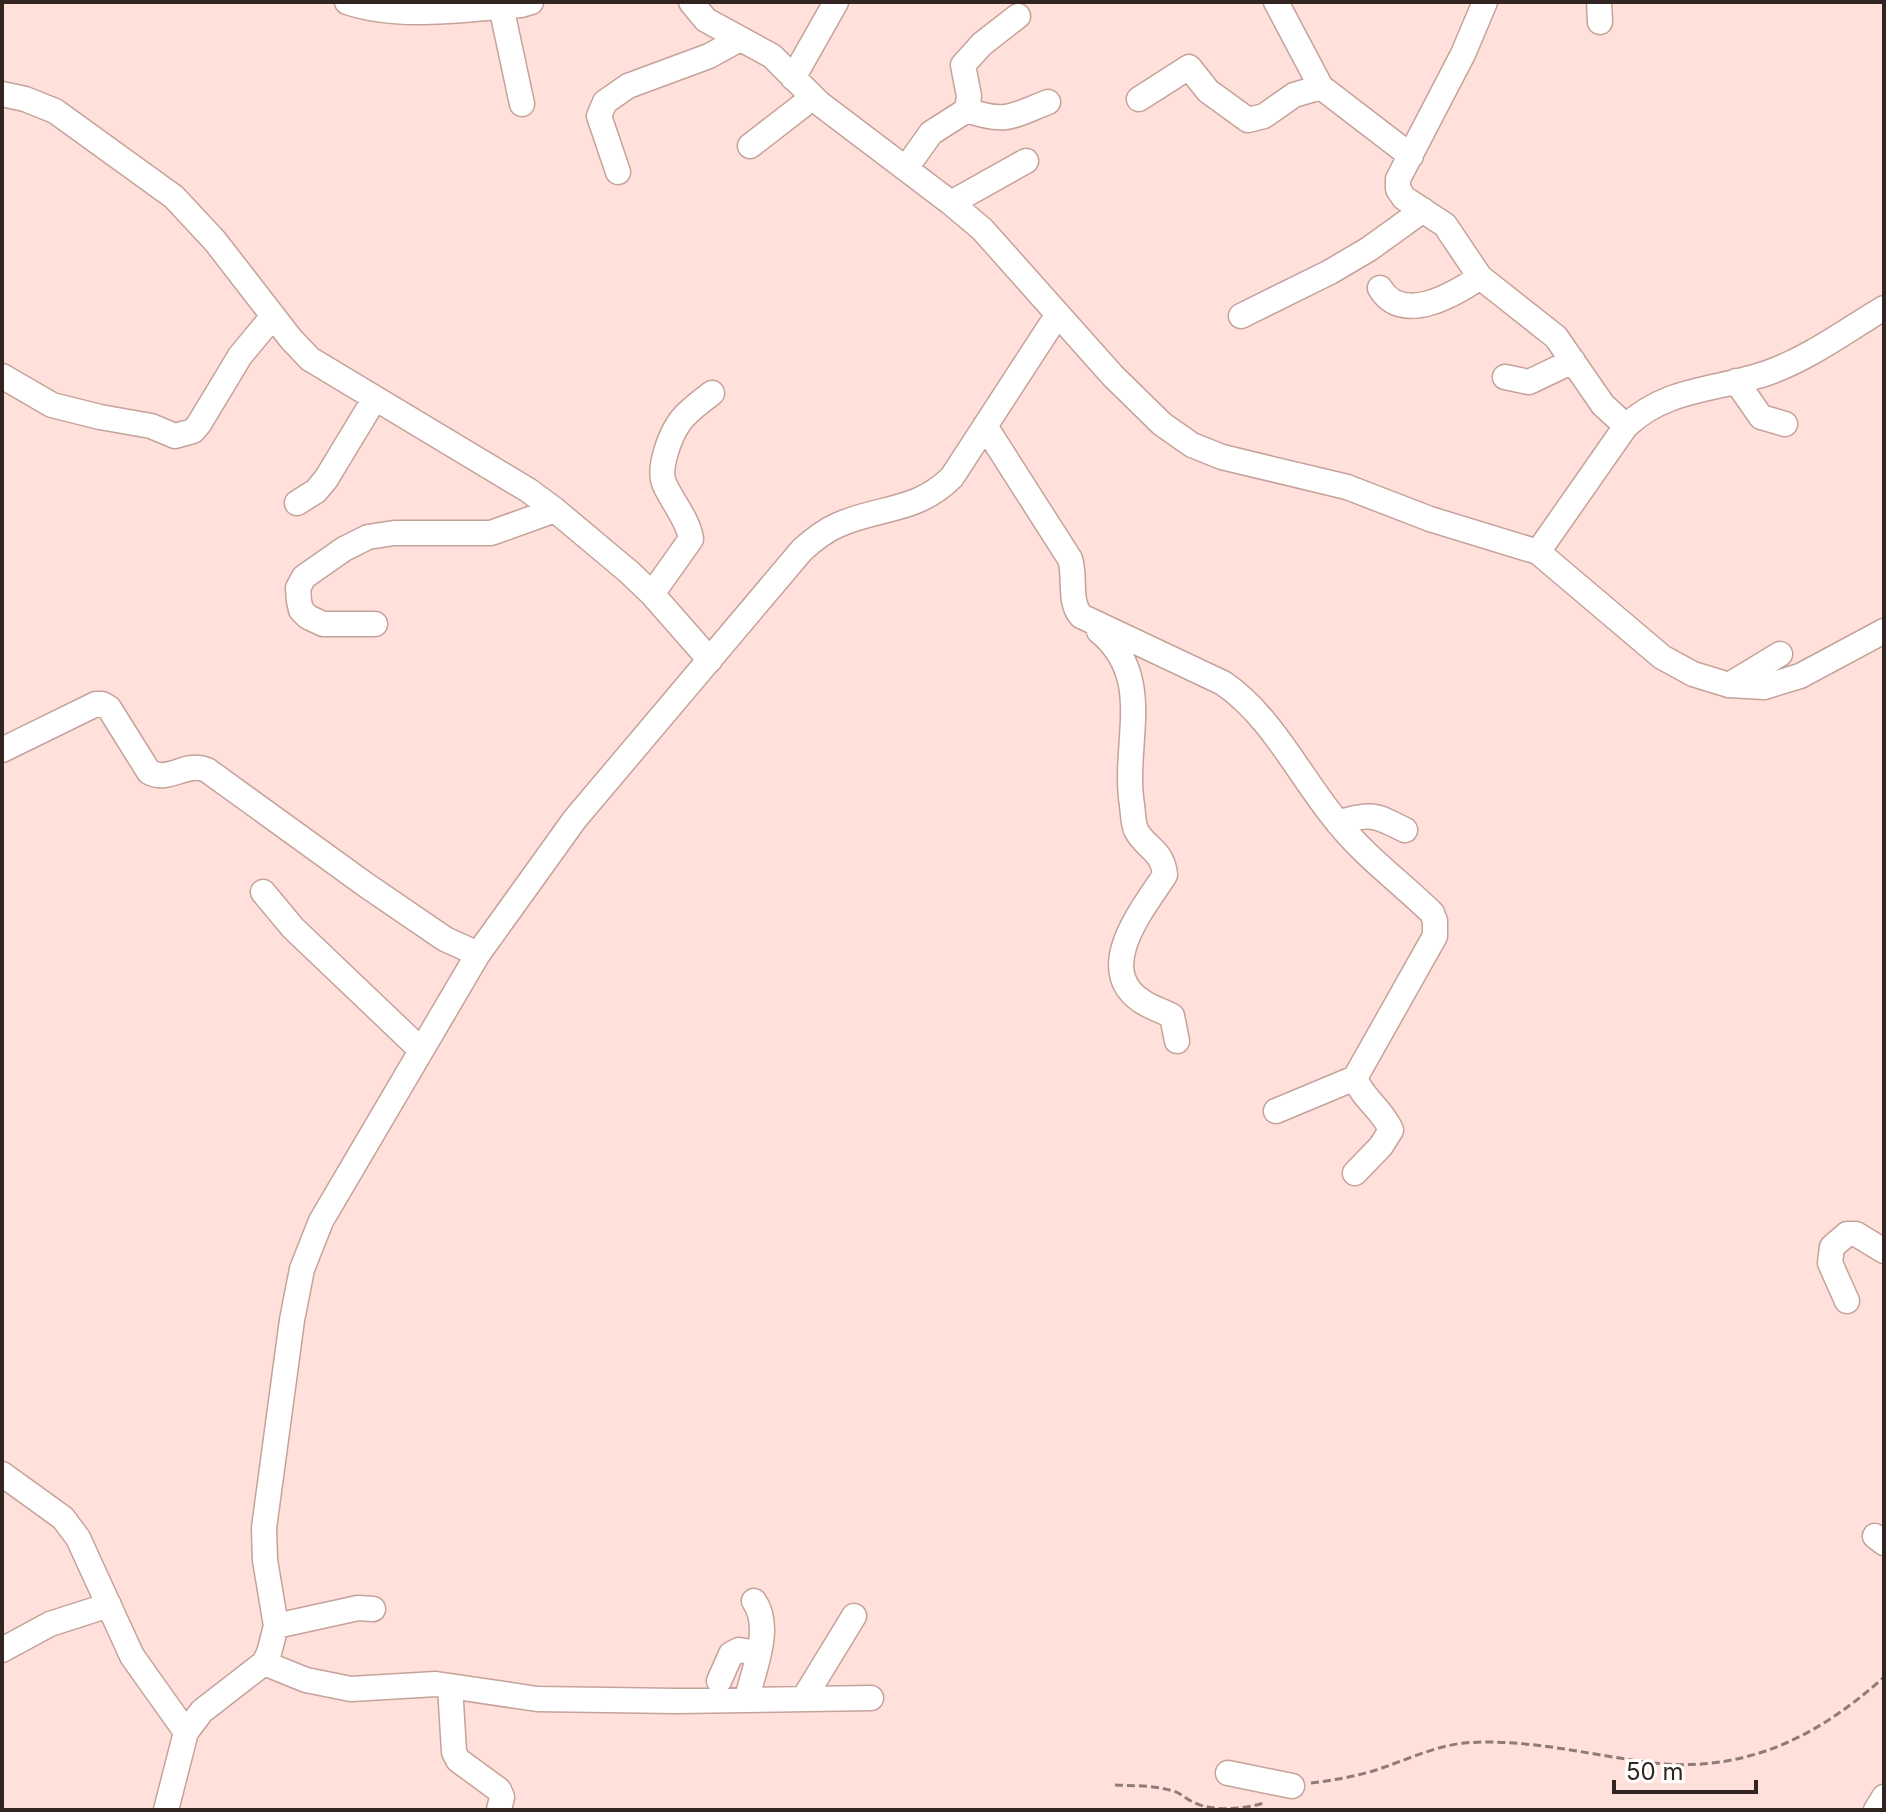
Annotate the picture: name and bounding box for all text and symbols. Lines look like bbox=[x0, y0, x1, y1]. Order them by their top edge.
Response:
scale bar bbox=[1614, 1744, 1756, 1794]
text: 50 m bbox=[1626, 1757, 1684, 1786]

